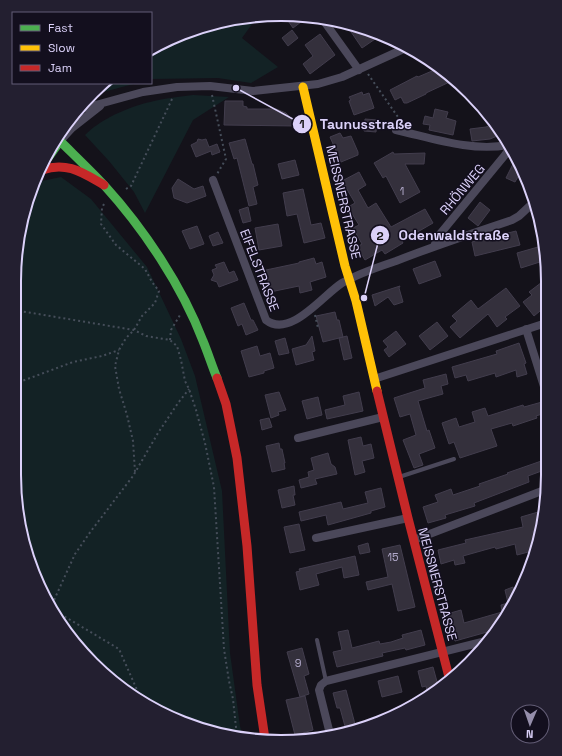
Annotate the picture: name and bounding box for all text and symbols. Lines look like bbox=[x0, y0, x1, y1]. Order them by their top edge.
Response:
legend bbox=[12, 12, 152, 84]
text: Fast bbox=[48, 20, 73, 36]
text: Slow bbox=[48, 40, 75, 56]
text: Jam bbox=[48, 60, 72, 76]
callout: Taunusstraße bbox=[292, 111, 420, 137]
text: Taunusstraße bbox=[320, 115, 412, 133]
text: 1 bbox=[299, 116, 305, 132]
street label: MEISSNERSTRASSE bbox=[322, 143, 365, 261]
street label: RHÖNWEG bbox=[436, 160, 489, 218]
house number: 1 bbox=[400, 184, 404, 198]
callout: Odenwaldstraße bbox=[370, 222, 517, 248]
text: Odenwaldstraße bbox=[398, 226, 510, 244]
street label: EIFELSTRASSE bbox=[236, 227, 283, 314]
text: 2 bbox=[376, 228, 384, 244]
street label: MEISSNERSTRASSE bbox=[414, 526, 461, 643]
house number: 15 bbox=[387, 550, 399, 564]
house number: 9 bbox=[295, 656, 302, 670]
north arrow bbox=[510, 704, 550, 744]
text: N bbox=[526, 727, 534, 741]

